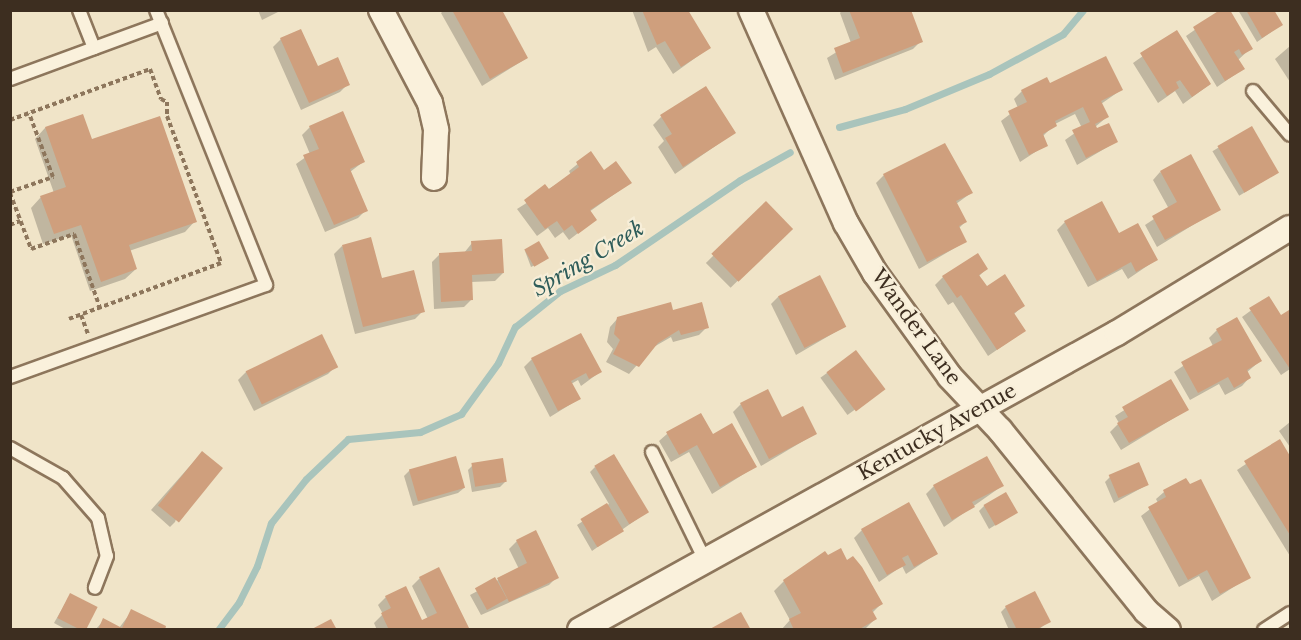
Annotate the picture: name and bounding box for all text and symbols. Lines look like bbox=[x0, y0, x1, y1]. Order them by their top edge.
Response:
water label: Spring Creek bbox=[528, 216, 648, 302]
street label: Wander Lane bbox=[866, 264, 966, 390]
street label: Kentucky Avenue bbox=[853, 378, 1021, 486]

